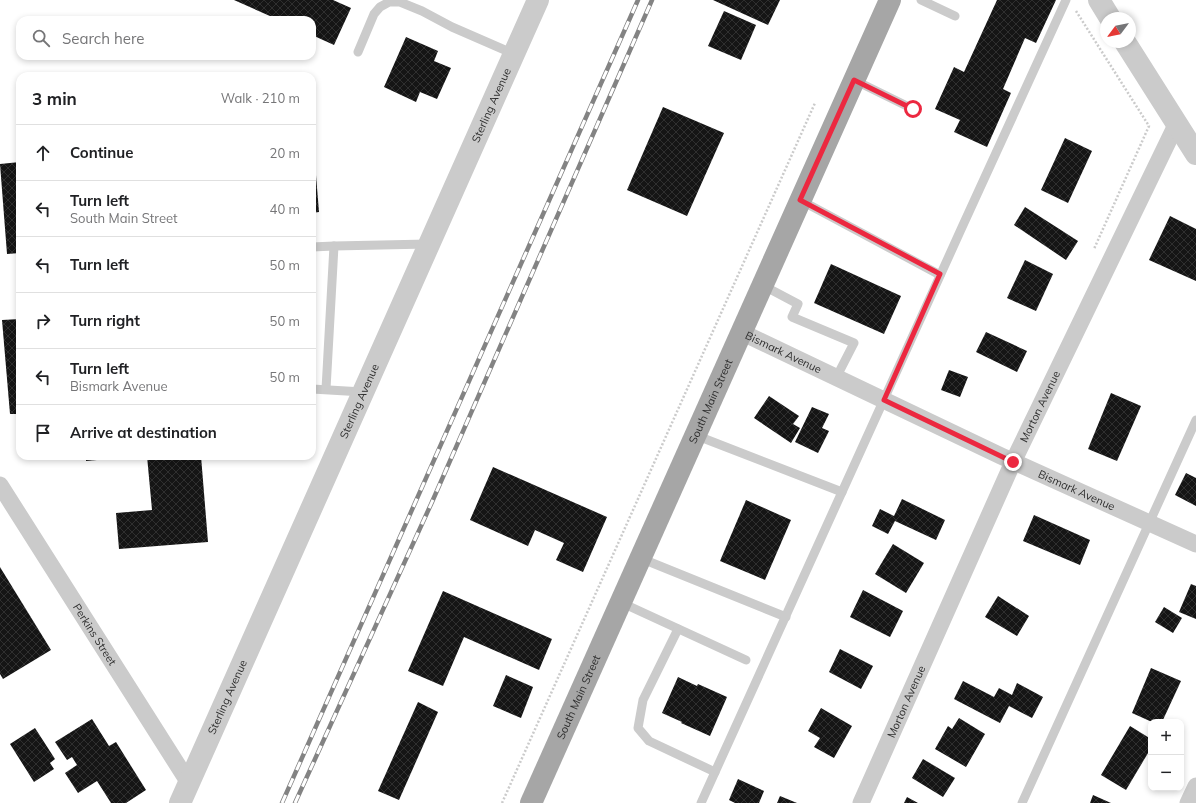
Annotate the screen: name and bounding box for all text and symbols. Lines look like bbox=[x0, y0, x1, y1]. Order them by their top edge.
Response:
north arrow bbox=[1100, 12, 1136, 48]
search box bbox=[16, 16, 316, 60]
icon: search bbox=[30, 27, 52, 49]
text: Search here bbox=[62, 29, 144, 48]
street label: Sterling Avenue bbox=[468, 66, 514, 145]
text: 3 min bbox=[32, 88, 77, 109]
text: Walk · 210 m bbox=[221, 90, 300, 106]
route start bbox=[904, 100, 922, 118]
icon: ahead bbox=[32, 142, 54, 164]
text: Continue bbox=[70, 143, 133, 162]
text: 20 m bbox=[270, 145, 300, 161]
text: Turn left bbox=[70, 191, 129, 210]
icon: left bbox=[32, 198, 54, 220]
text: 40 m bbox=[270, 201, 300, 217]
text: South Main Street bbox=[70, 210, 178, 226]
icon: left bbox=[32, 254, 54, 276]
text: Turn left bbox=[70, 255, 129, 274]
text: 50 m bbox=[270, 257, 300, 273]
icon: right bbox=[32, 310, 54, 332]
text: Turn right bbox=[70, 311, 140, 330]
text: 50 m bbox=[270, 313, 300, 329]
street label: Bismark Avenue bbox=[743, 328, 824, 376]
street label: South Main Street bbox=[686, 357, 736, 446]
text: Turn left bbox=[70, 359, 129, 378]
street label: Sterling Avenue bbox=[336, 362, 382, 441]
icon: left bbox=[32, 366, 54, 388]
street label: Morton Avenue bbox=[1017, 368, 1063, 445]
text: 50 m bbox=[270, 369, 300, 385]
text: Bismark Avenue bbox=[70, 378, 168, 394]
icon: arrive bbox=[32, 422, 54, 444]
text: Arrive at destination bbox=[70, 423, 217, 442]
route end bbox=[1004, 453, 1022, 471]
street label: Bismark Avenue bbox=[1036, 467, 1117, 514]
street label: Perkins Street bbox=[70, 601, 120, 668]
street label: South Main Street bbox=[553, 652, 603, 742]
street label: Sterling Avenue bbox=[205, 658, 250, 737]
street label: Morton Avenue bbox=[884, 663, 928, 740]
map controls bbox=[1148, 719, 1184, 791]
button: + bbox=[1148, 719, 1184, 755]
button: − bbox=[1148, 755, 1184, 791]

